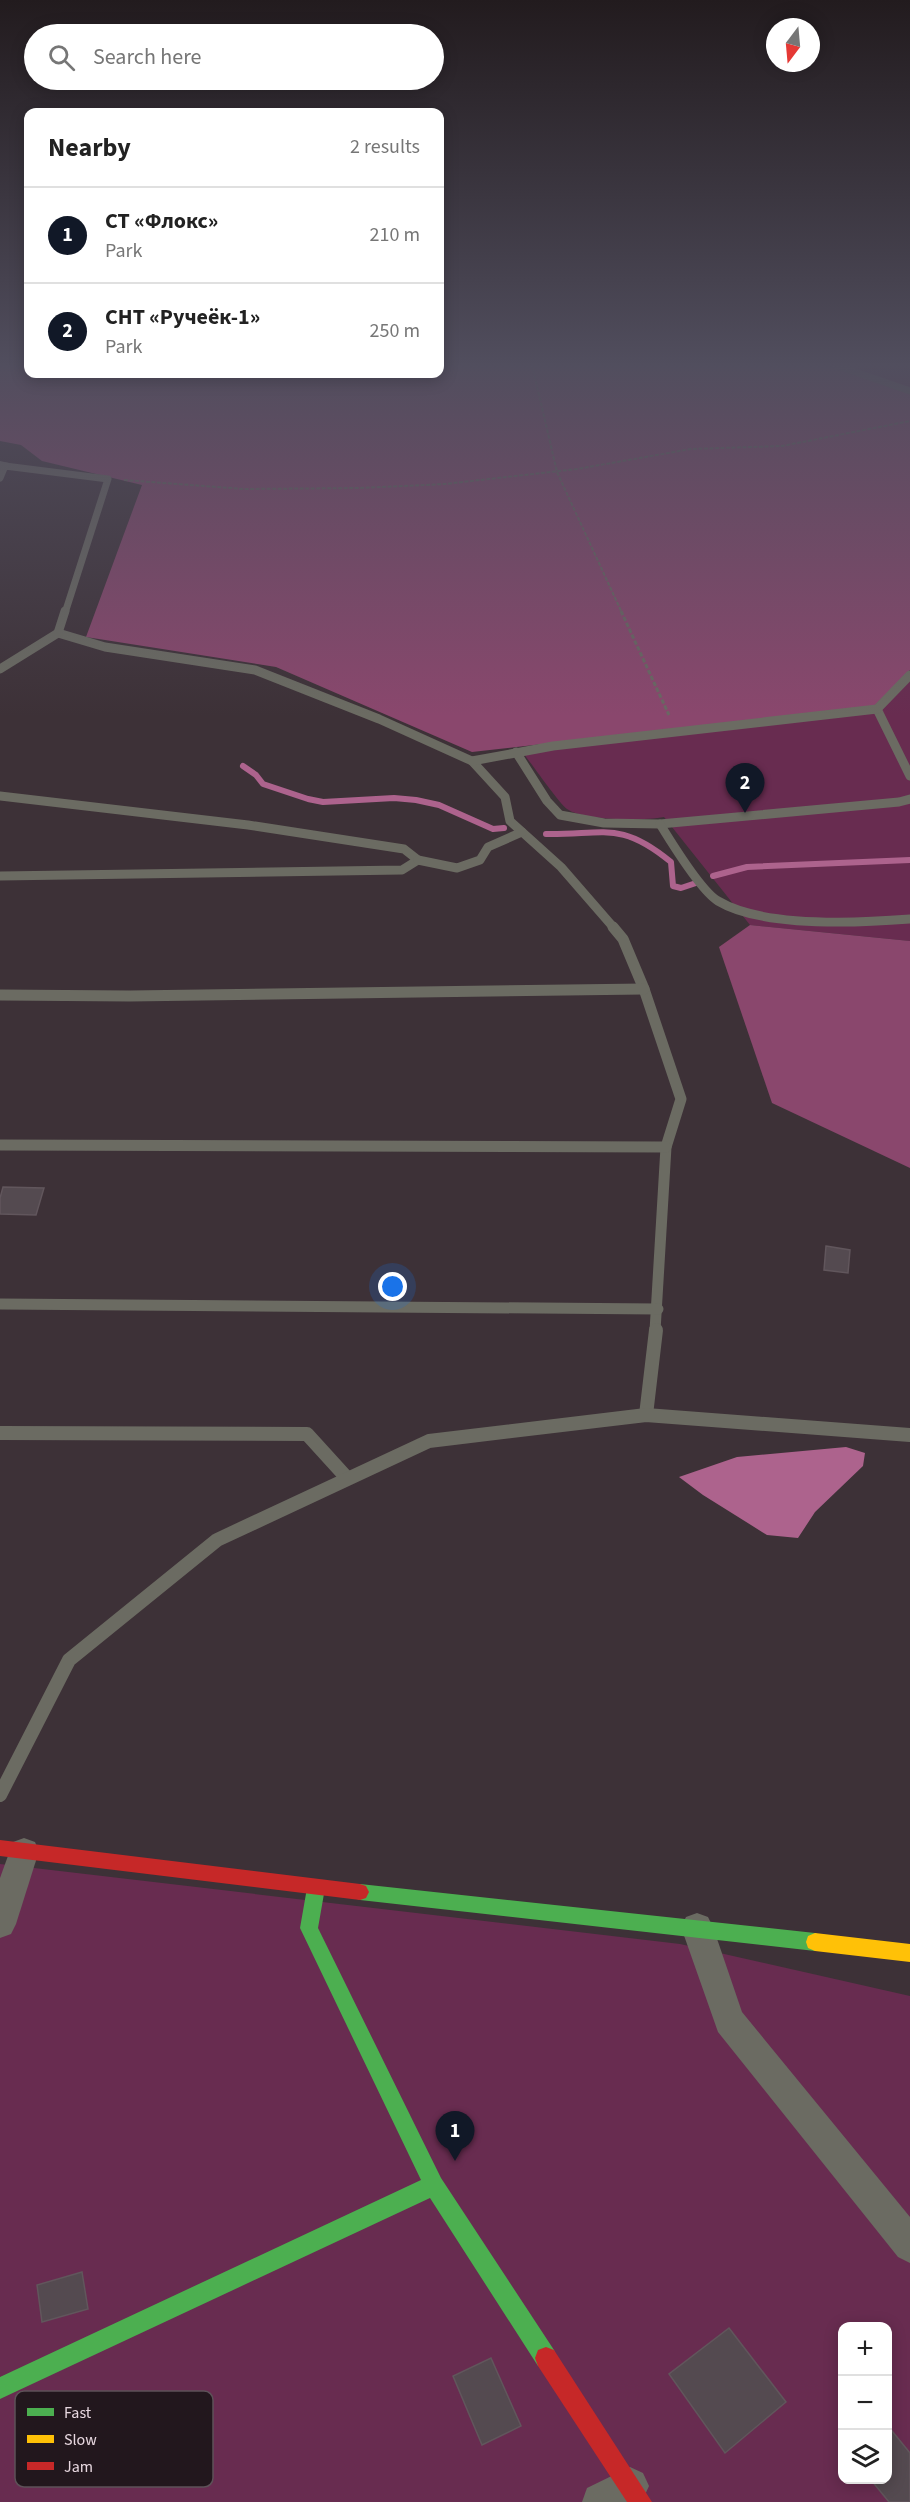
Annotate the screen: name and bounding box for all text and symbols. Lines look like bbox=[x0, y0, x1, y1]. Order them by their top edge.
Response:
north arrow bbox=[766, 18, 820, 72]
search box bbox=[24, 24, 444, 90]
icon: search bbox=[45, 41, 78, 74]
text: Search here bbox=[93, 41, 201, 73]
text: Nearby bbox=[48, 129, 131, 166]
text: 2 results bbox=[350, 133, 420, 161]
text: СТ «Флокс» bbox=[105, 205, 218, 237]
text: 1 bbox=[62, 221, 73, 249]
text: 210 m bbox=[370, 221, 420, 249]
text: Park bbox=[105, 237, 142, 265]
text: СНТ «Ручеёк-1» bbox=[105, 301, 260, 333]
text: 2 bbox=[62, 317, 73, 345]
text: 250 m bbox=[370, 317, 420, 345]
text: Park bbox=[105, 333, 142, 361]
pin: 2 bbox=[726, 764, 764, 813]
your location bbox=[378, 1272, 407, 1301]
pin: 1 bbox=[436, 2112, 474, 2161]
map controls bbox=[838, 2322, 892, 2484]
button: + bbox=[838, 2322, 892, 2376]
button: − bbox=[838, 2376, 892, 2430]
legend bbox=[15, 2391, 213, 2487]
text: Fast bbox=[64, 2402, 92, 2424]
text: Slow bbox=[64, 2429, 97, 2451]
button: layers bbox=[838, 2430, 892, 2484]
text: Jam bbox=[64, 2456, 93, 2478]

